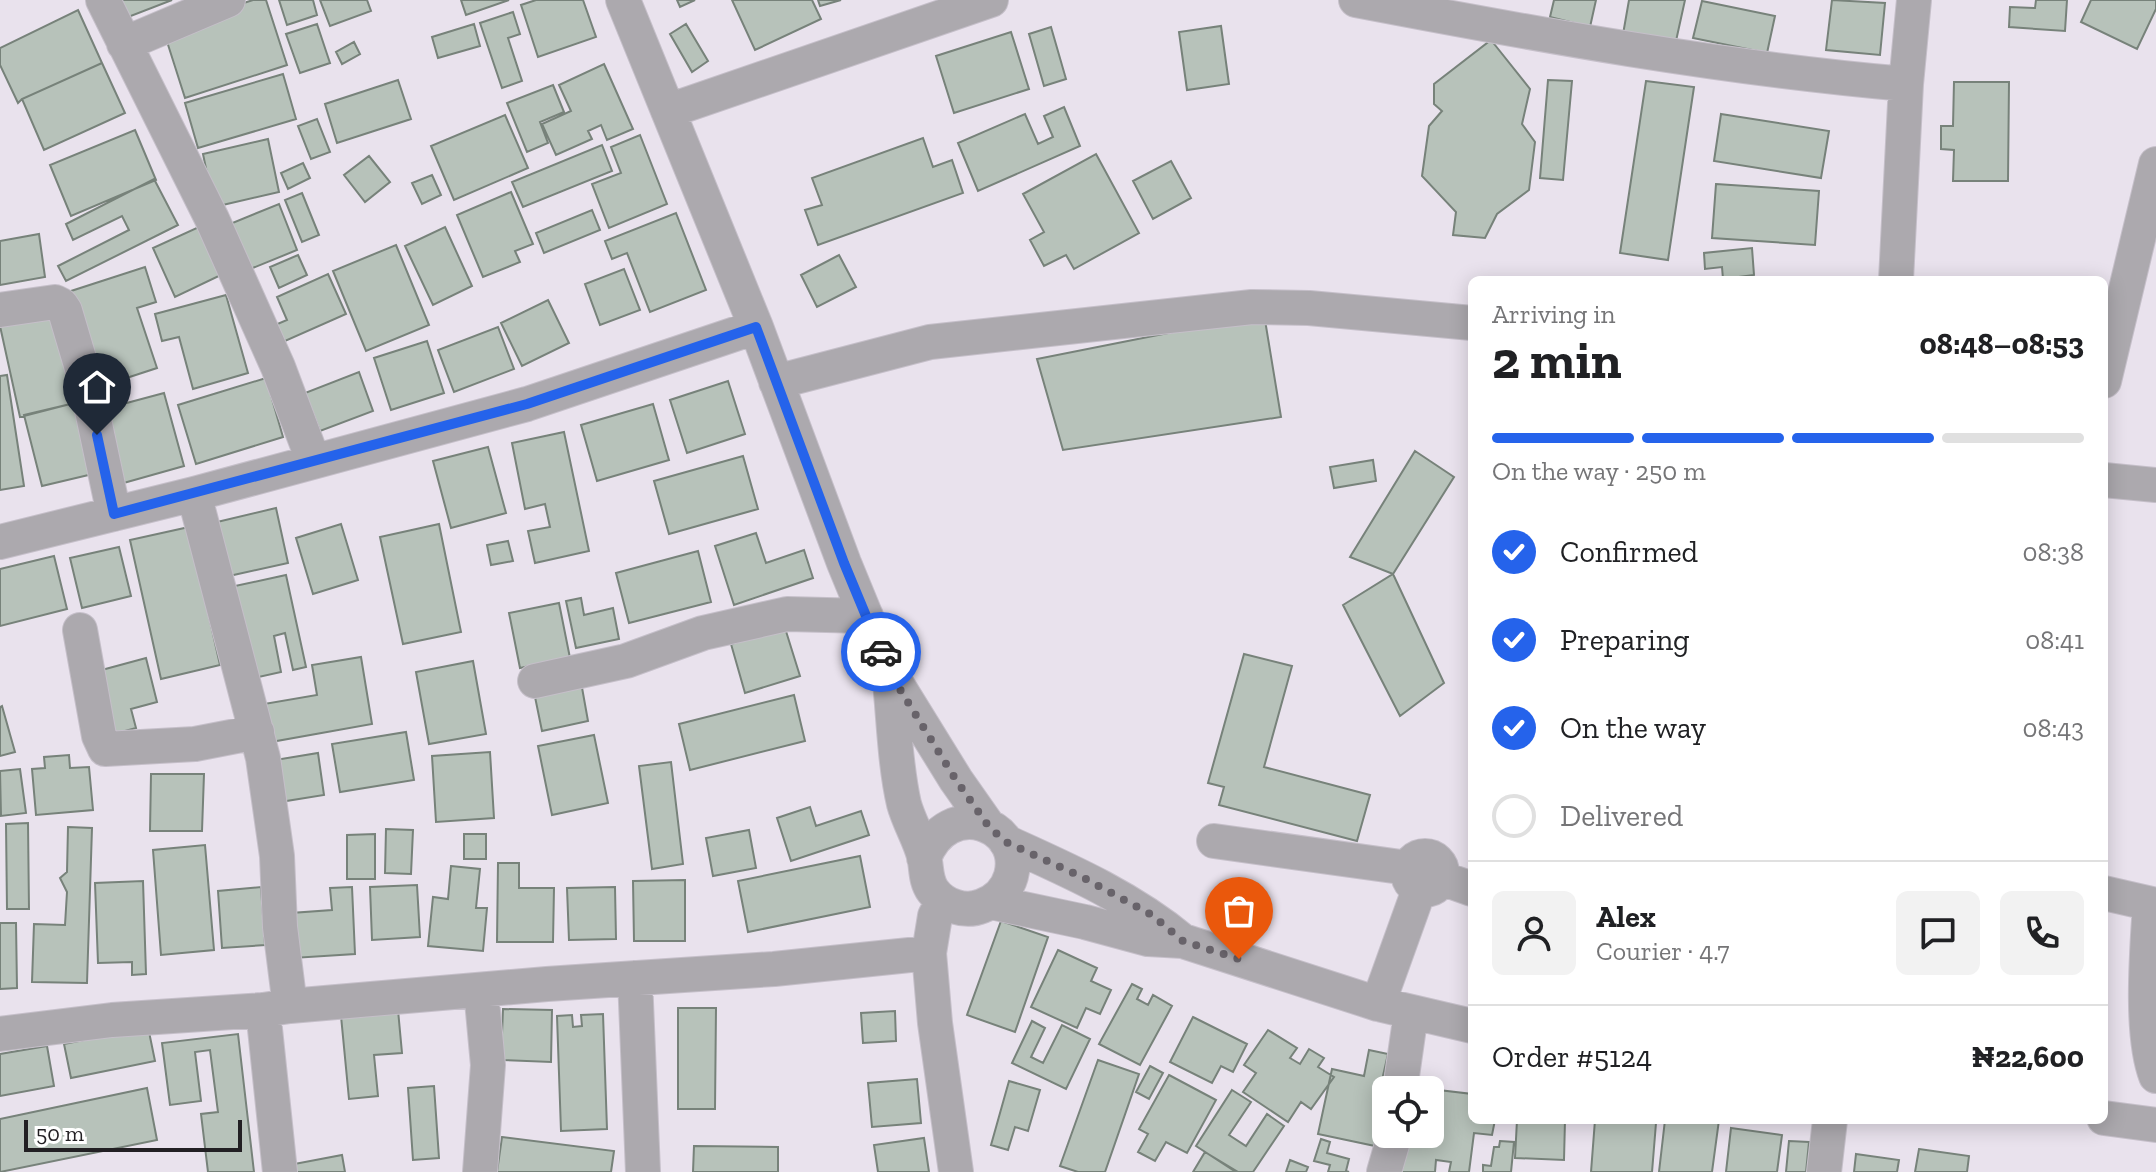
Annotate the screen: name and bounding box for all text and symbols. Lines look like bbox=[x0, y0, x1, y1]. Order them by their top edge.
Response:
text: Arriving in bbox=[1492, 298, 1615, 330]
text: 08:48–08:53 bbox=[1920, 326, 2084, 362]
text: 2 min bbox=[1492, 329, 1622, 391]
pin bbox=[63, 353, 131, 435]
icon: home bbox=[75, 365, 119, 409]
text: On the way · 250 m bbox=[1492, 455, 1706, 487]
icon: check bbox=[1492, 530, 1536, 574]
text: Confirmed bbox=[1560, 534, 1698, 570]
text: 08:38 bbox=[2023, 536, 2084, 568]
courier bbox=[841, 612, 921, 692]
icon: check bbox=[1492, 618, 1536, 662]
text: Preparing bbox=[1560, 622, 1690, 658]
text: 08:41 bbox=[2025, 624, 2084, 656]
icon: car bbox=[859, 630, 903, 674]
icon: check bbox=[1492, 706, 1536, 750]
text: On the way bbox=[1560, 710, 1706, 746]
text: 08:43 bbox=[2022, 712, 2084, 744]
text: Delivered bbox=[1560, 798, 1683, 834]
pin bbox=[1205, 877, 1273, 959]
icon: bag bbox=[1217, 889, 1261, 933]
button: person bbox=[1492, 891, 1576, 975]
button: chat bbox=[1896, 891, 1980, 975]
button: phone bbox=[2000, 891, 2084, 975]
text: Alex bbox=[1596, 899, 1656, 935]
text: Courier · 4.7 bbox=[1596, 935, 1730, 967]
text: Order #5124 bbox=[1492, 1039, 1652, 1075]
text: ₦22,600 bbox=[1971, 1039, 2084, 1075]
map controls bbox=[1372, 1076, 1444, 1148]
button: locate bbox=[1372, 1076, 1444, 1148]
scale bar bbox=[24, 1116, 242, 1152]
text: 50 m bbox=[36, 1120, 84, 1147]

